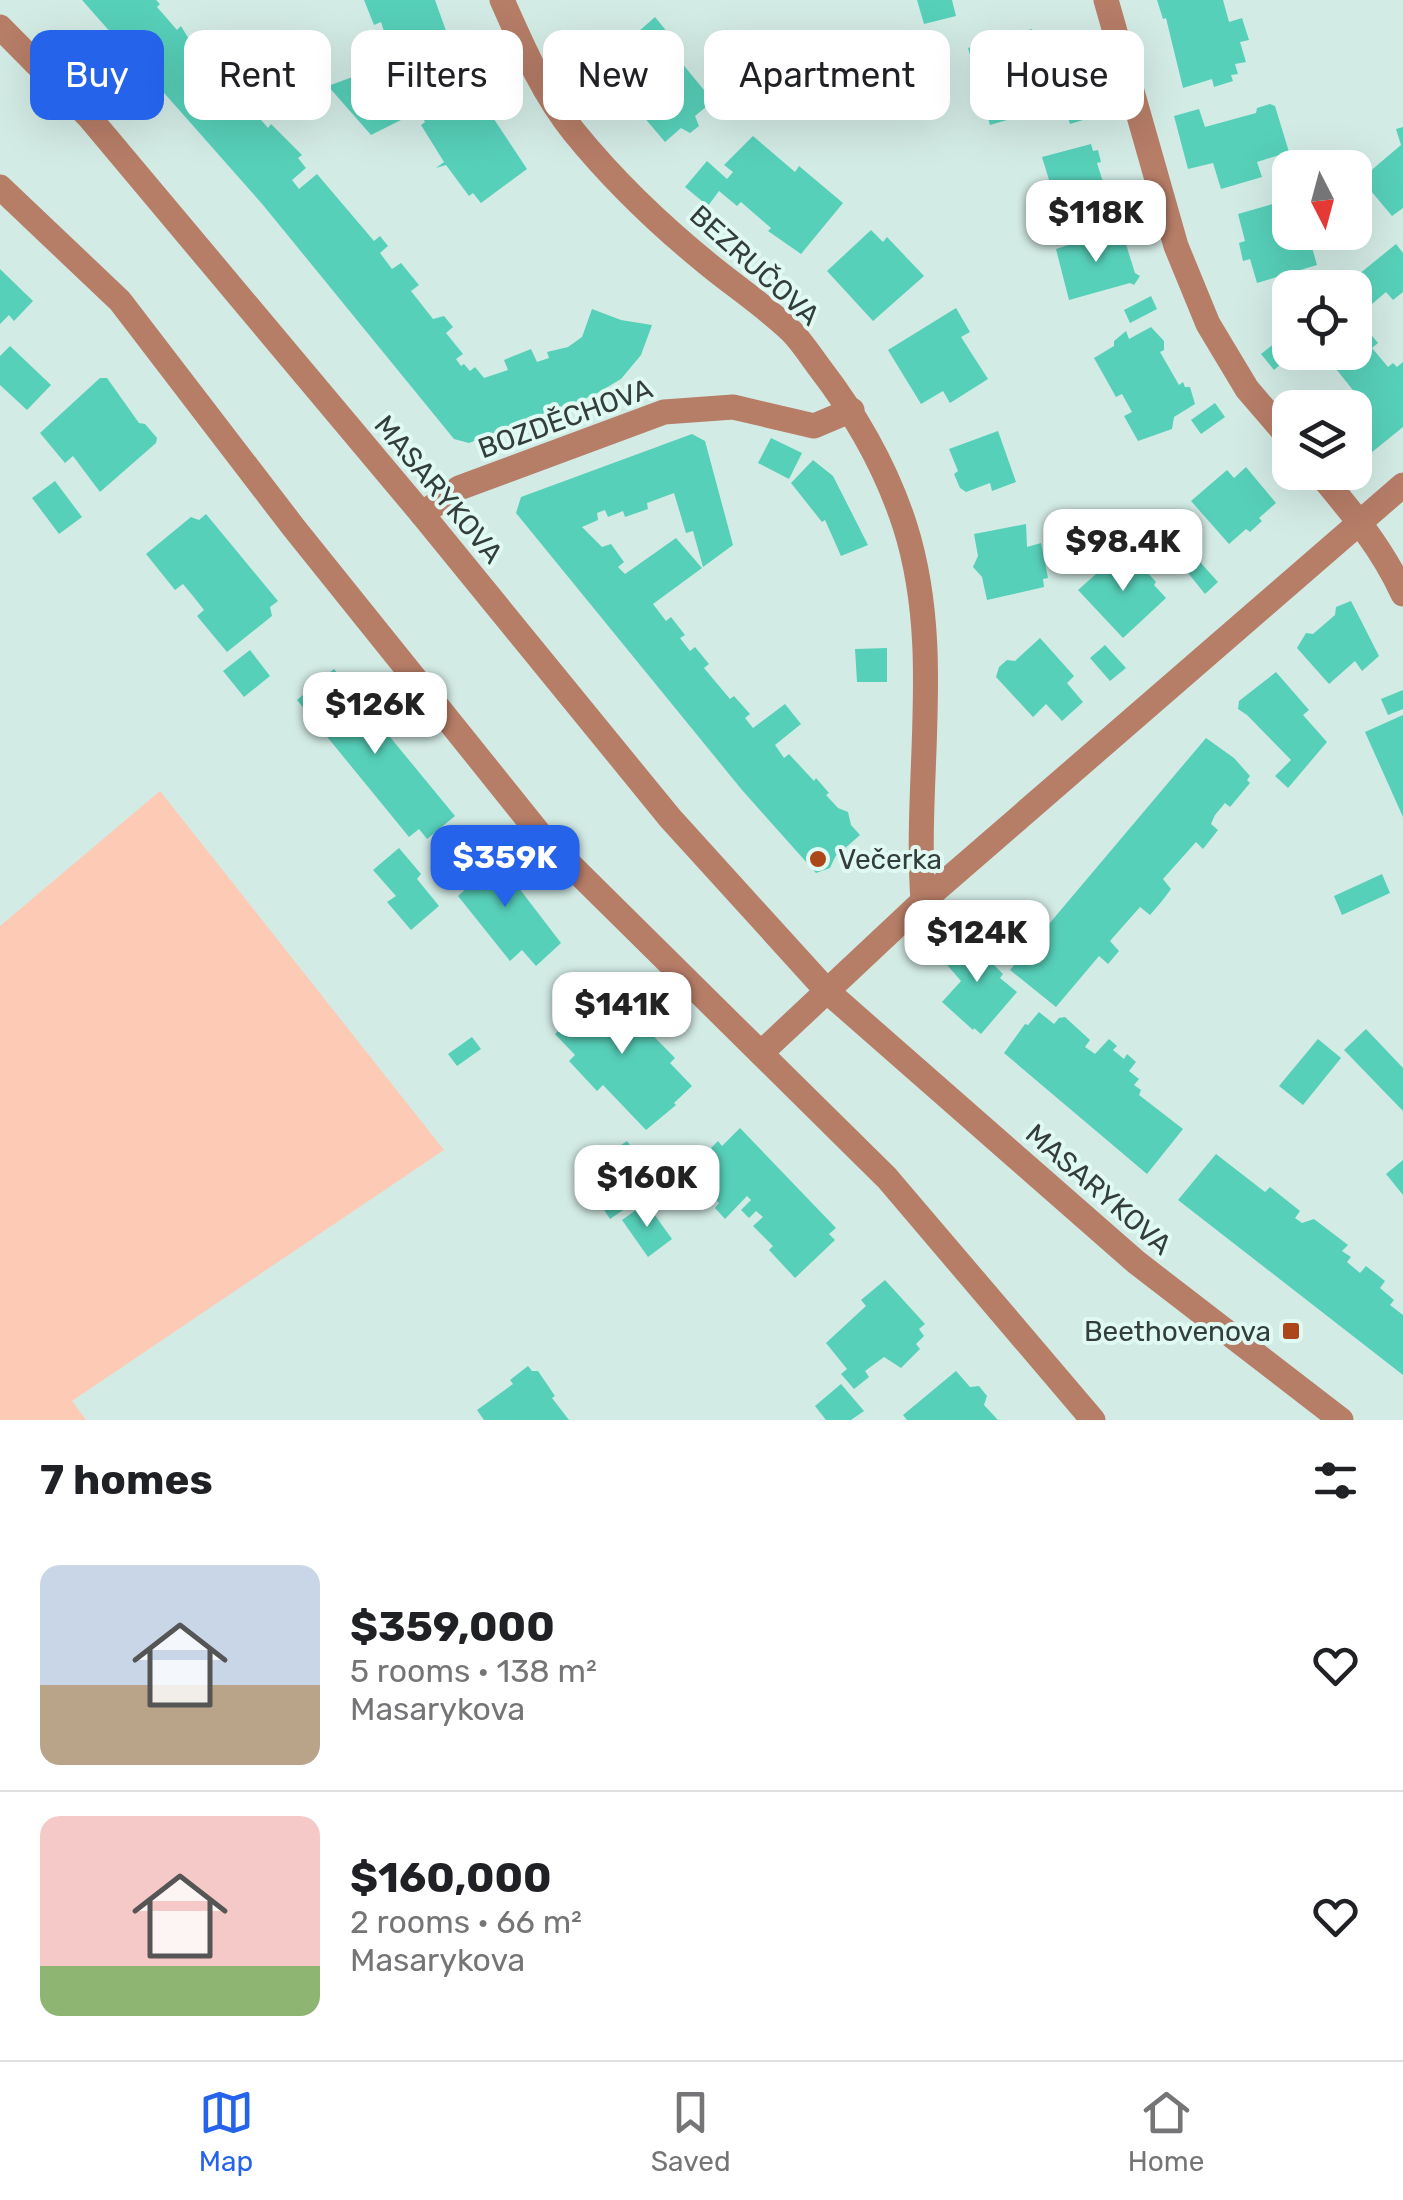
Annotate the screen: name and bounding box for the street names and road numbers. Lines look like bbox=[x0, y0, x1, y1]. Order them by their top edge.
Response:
street label: BEZRUČOVA bbox=[683, 198, 827, 332]
street label: BOZDĚCHOVA bbox=[473, 372, 657, 465]
street label: MASARYKOVA bbox=[367, 409, 510, 570]
street label: MASARYKOVA bbox=[1019, 1117, 1178, 1262]

